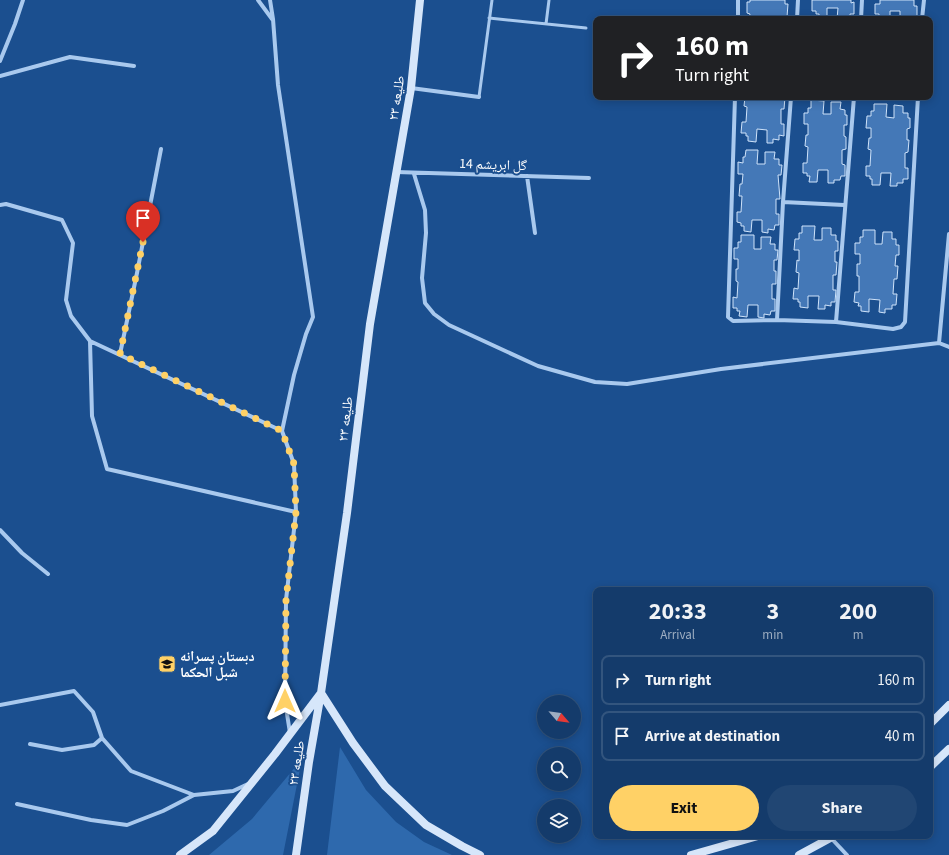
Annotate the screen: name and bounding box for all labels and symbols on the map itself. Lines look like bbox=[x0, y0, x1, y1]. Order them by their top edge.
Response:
street label: طلیعه ۲۳ bbox=[384, 74, 410, 122]
street label: گل ابریشم 14 bbox=[459, 154, 527, 176]
pin bbox=[126, 201, 160, 242]
street label: طلیعه ۲۳ bbox=[333, 395, 359, 443]
place label: دبستان پسرانه شبل الحکما bbox=[180, 647, 254, 683]
school or university icon: دبستان پسرانه شبل الحکما bbox=[157, 654, 177, 674]
position arrow bbox=[264, 680, 306, 722]
north arrow bbox=[537, 695, 581, 739]
street label: طلیعه ۲۳ bbox=[284, 739, 310, 787]

